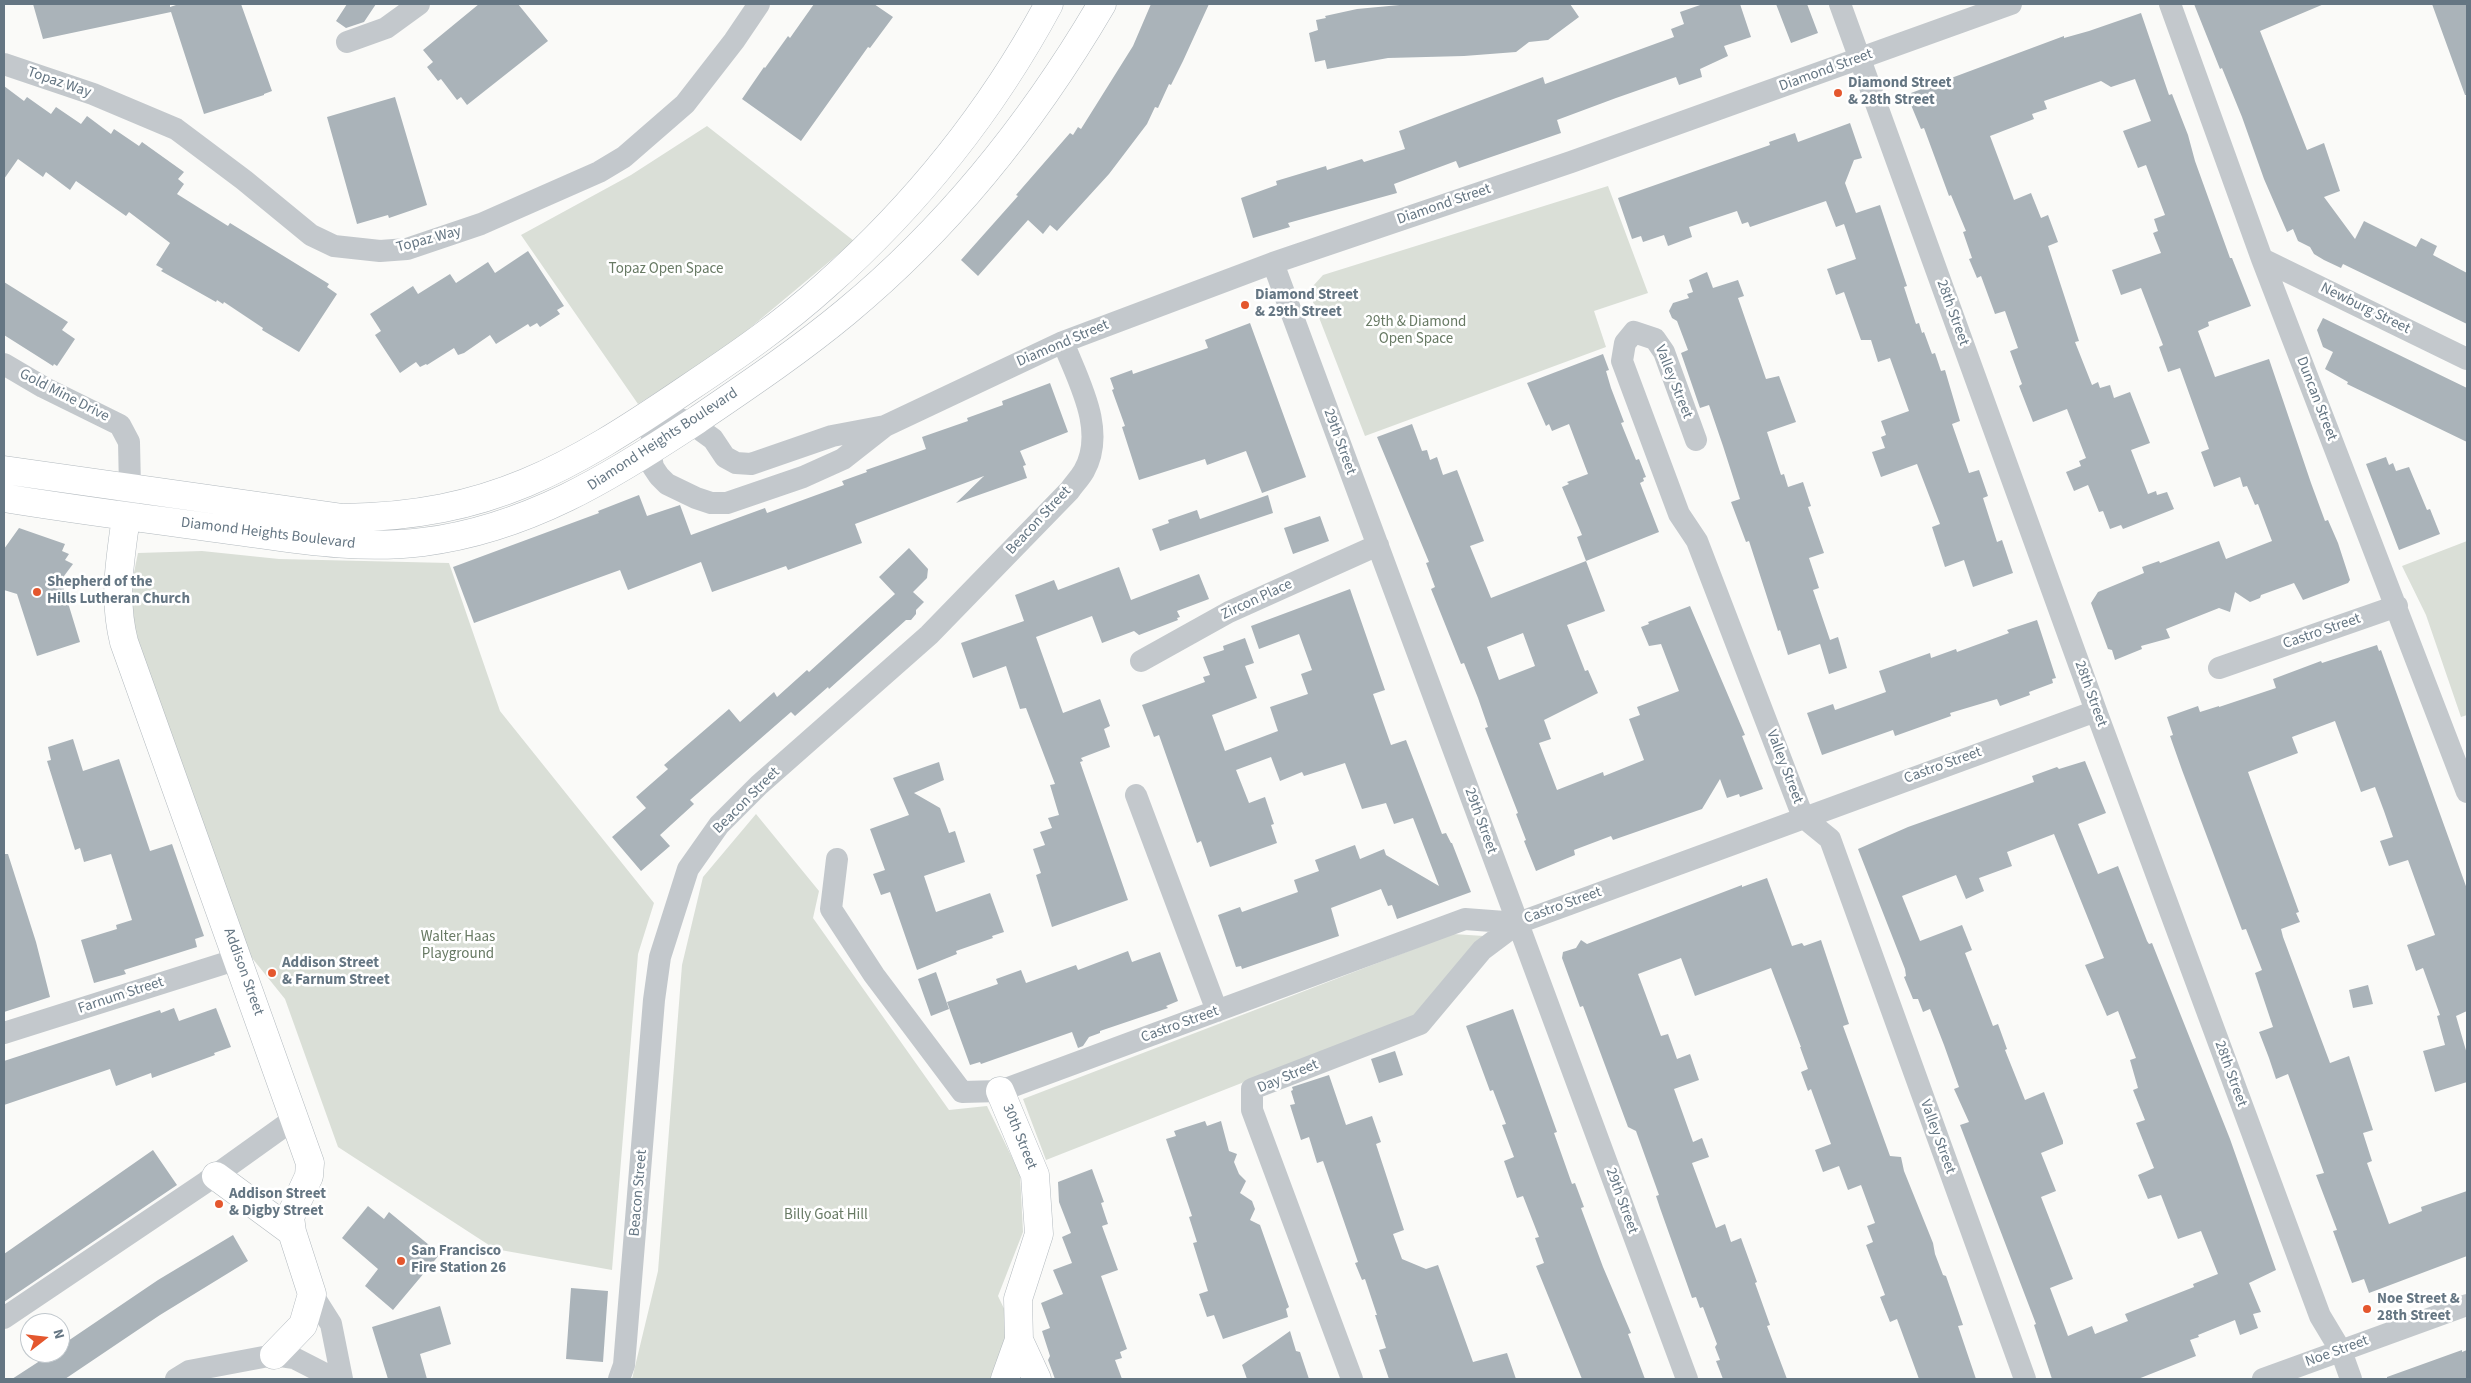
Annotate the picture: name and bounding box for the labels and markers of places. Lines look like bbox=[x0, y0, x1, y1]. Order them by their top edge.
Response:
place label: Diamond Street & 28th Street bbox=[1848, 75, 1952, 110]
marker: Diamond Street & 28th Street bbox=[1832, 87, 1844, 99]
place label: Diamond Street & 29th Street bbox=[1255, 287, 1359, 322]
marker: Diamond Street & 29th Street bbox=[1239, 299, 1251, 311]
place label: Shepherd of the Hills Lutheran Church bbox=[47, 574, 190, 609]
marker: Shepherd of the Hills Lutheran Church bbox=[31, 586, 43, 598]
place label: Addison Street & Farnum Street bbox=[282, 955, 390, 990]
marker: Addison Street & Farnum Street bbox=[266, 967, 278, 979]
place label: Addison Street & Digby Street bbox=[229, 1186, 326, 1221]
marker: Addison Street & Digby Street bbox=[213, 1198, 225, 1210]
place label: San Francisco Fire Station 26 bbox=[411, 1243, 506, 1278]
marker: San Francisco Fire Station 26 bbox=[395, 1255, 407, 1267]
place label: Noe Street & 28th Street bbox=[2377, 1291, 2460, 1326]
marker: Noe Street & 28th Street bbox=[2361, 1303, 2373, 1315]

